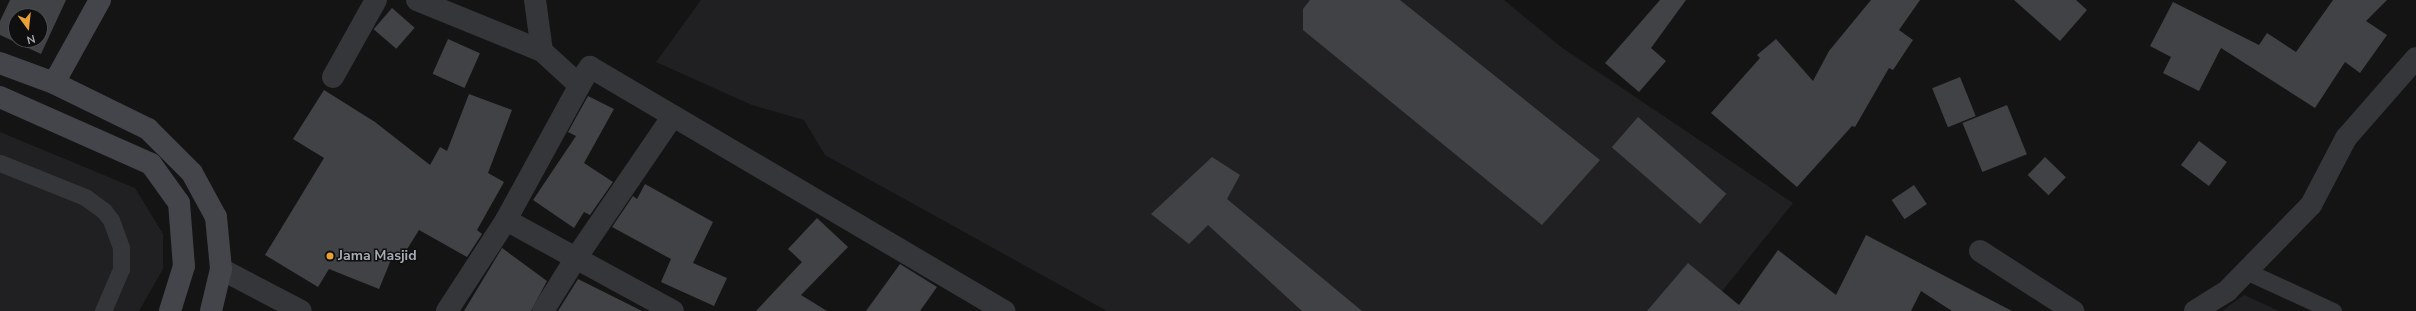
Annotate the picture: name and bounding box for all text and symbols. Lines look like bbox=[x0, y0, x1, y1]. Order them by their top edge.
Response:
north arrow bbox=[8, 8, 48, 48]
text: N bbox=[25, 31, 37, 47]
place label: Jama Masjid bbox=[338, 248, 417, 264]
marker: Jama Masjid bbox=[325, 251, 335, 261]

